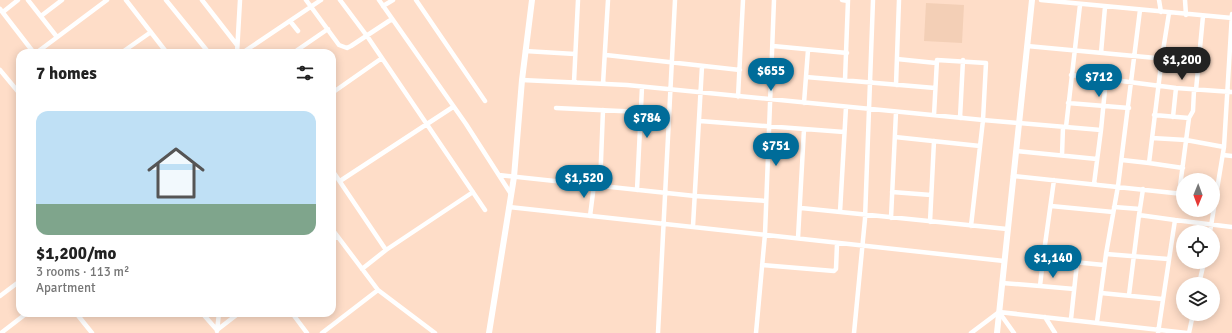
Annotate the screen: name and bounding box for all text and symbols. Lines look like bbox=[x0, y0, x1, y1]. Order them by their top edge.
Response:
pin: $1,200 bbox=[1149, 47, 1215, 81]
text: $1,200 bbox=[1163, 52, 1201, 68]
pin: $655 bbox=[747, 58, 795, 92]
icon: filters bbox=[294, 62, 316, 84]
text: 7 homes bbox=[36, 63, 97, 84]
text: $655 bbox=[757, 63, 785, 79]
pin: $712 bbox=[1075, 64, 1123, 98]
text: $712 bbox=[1085, 69, 1113, 85]
pin: $784 bbox=[623, 105, 671, 139]
text: $784 bbox=[633, 110, 661, 126]
pin: $751 bbox=[752, 133, 800, 167]
icon: home bbox=[140, 137, 212, 209]
text: $751 bbox=[762, 138, 790, 154]
pin: $1,520 bbox=[551, 165, 617, 199]
text: $1,520 bbox=[565, 170, 603, 186]
north arrow bbox=[1176, 173, 1220, 217]
map controls bbox=[1176, 173, 1220, 321]
button: locate bbox=[1176, 225, 1220, 269]
text: $1,200/mo bbox=[36, 243, 116, 264]
pin: $1,140 bbox=[1020, 245, 1086, 279]
text: $1,140 bbox=[1034, 250, 1072, 266]
text: 3 rooms · 113 m² bbox=[36, 264, 129, 280]
button: layers bbox=[1176, 277, 1220, 321]
text: Apartment bbox=[36, 280, 96, 296]

